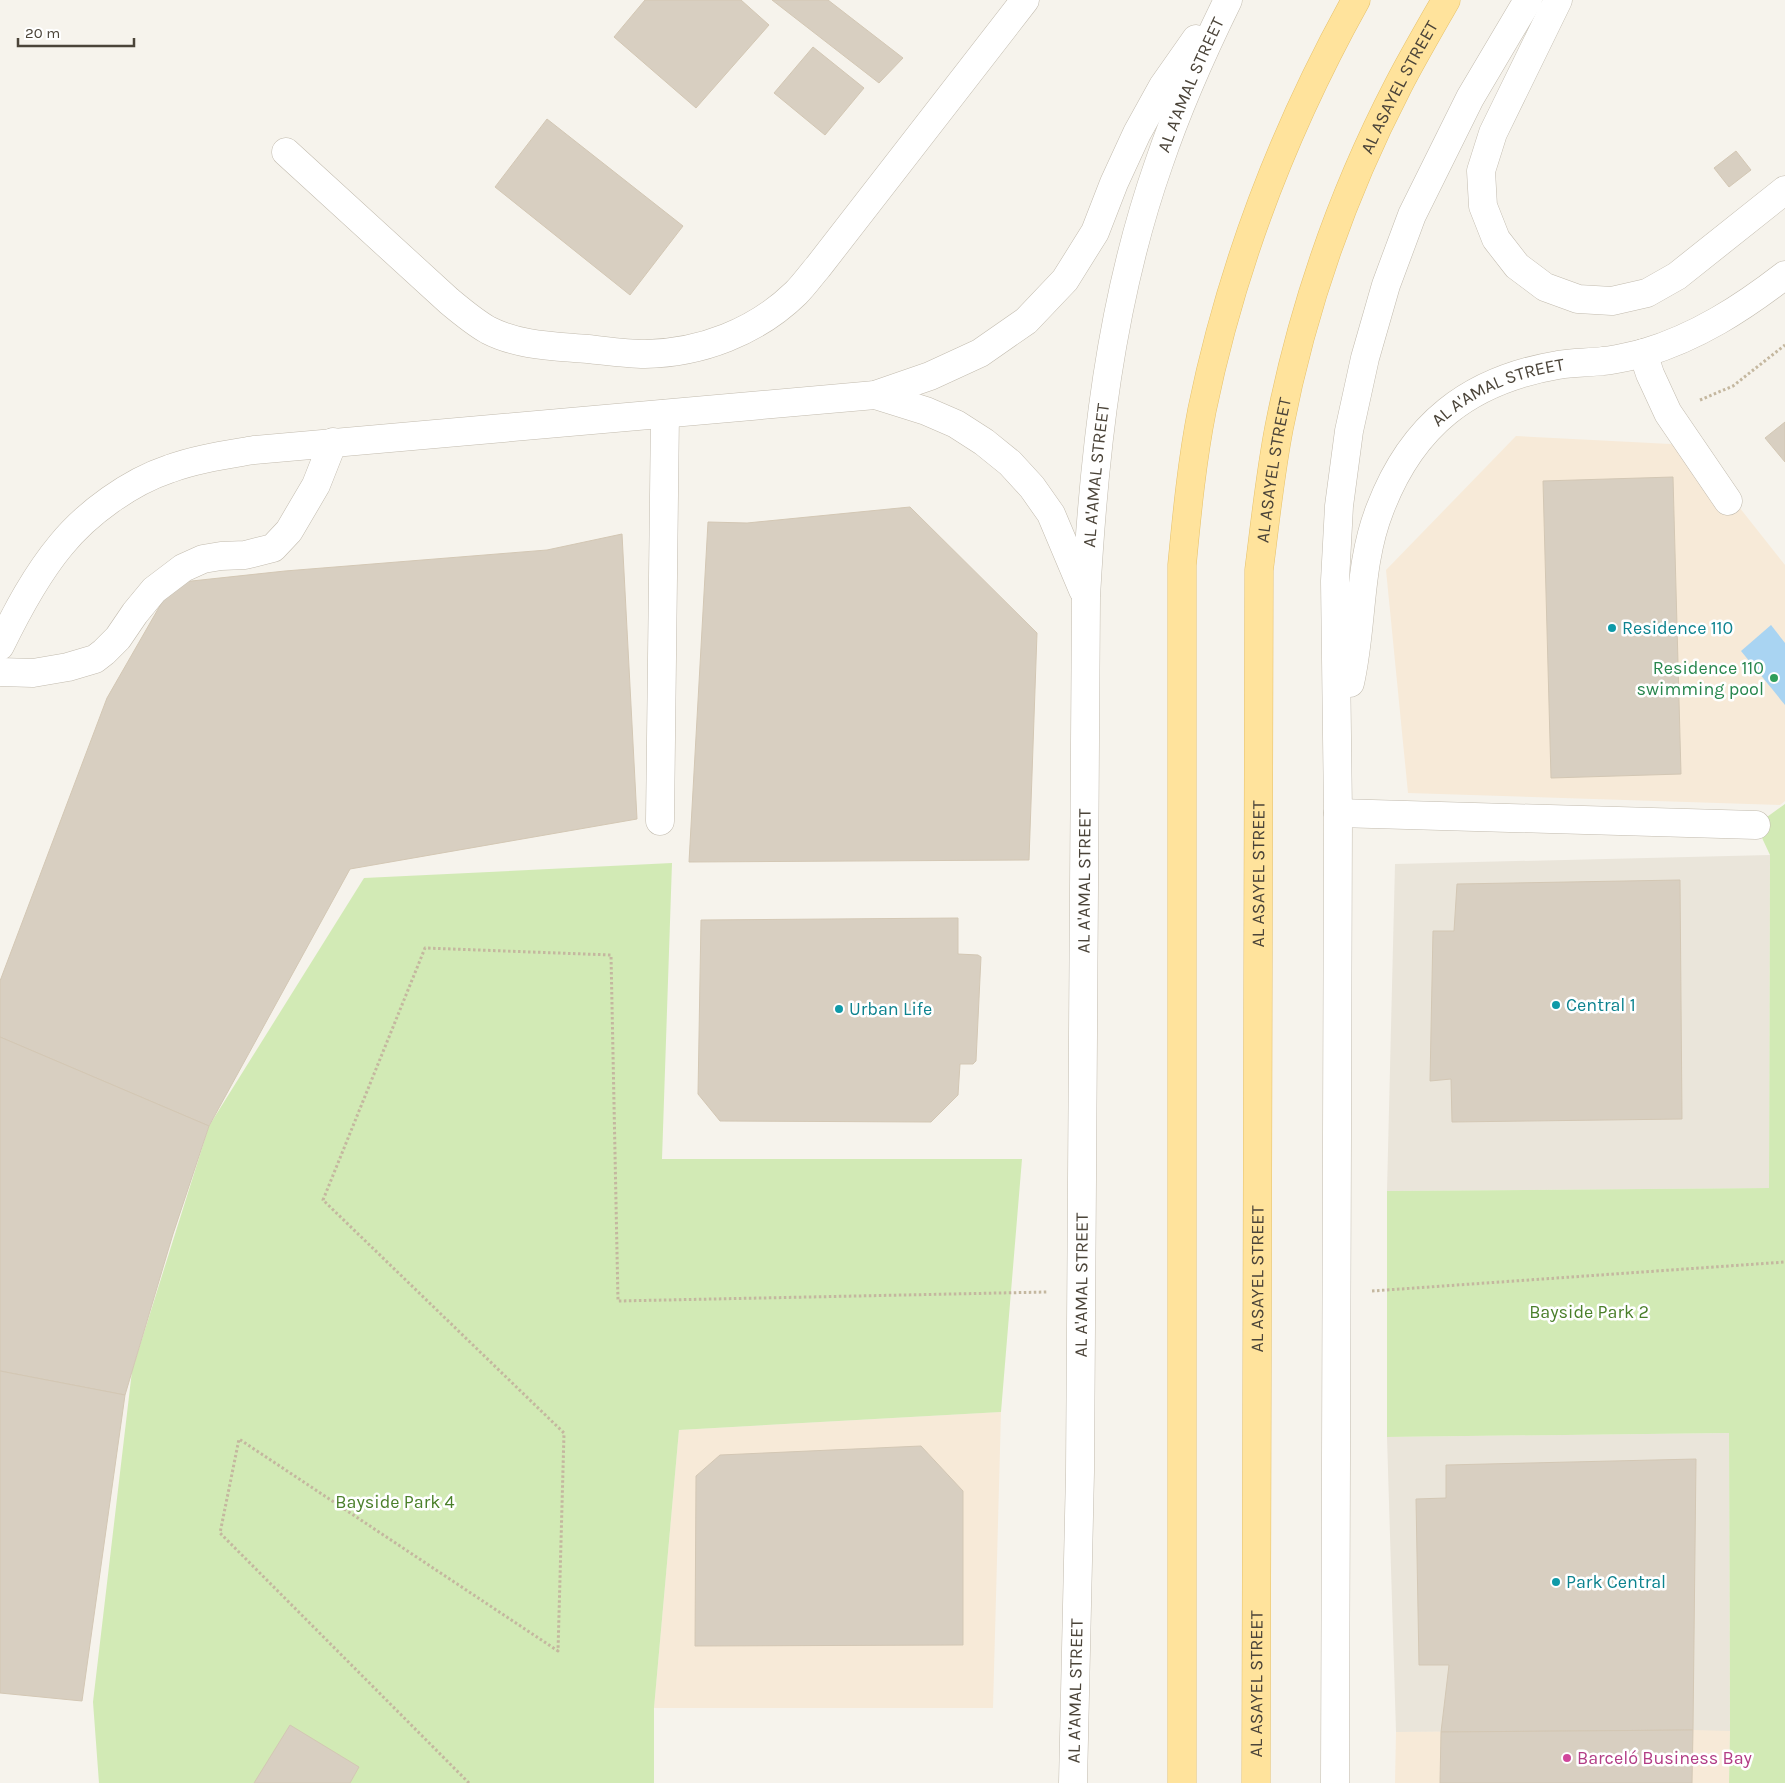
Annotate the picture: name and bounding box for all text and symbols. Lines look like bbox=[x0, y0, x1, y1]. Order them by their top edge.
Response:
street label: AL A'AMAL STREET bbox=[1153, 14, 1229, 155]
scale bar bbox=[18, 15, 134, 47]
street label: AL ASAYEL STREET bbox=[1356, 17, 1443, 157]
text: 20 m bbox=[25, 24, 60, 42]
street label: AL A'AMAL STREET bbox=[1427, 353, 1566, 431]
street label: AL ASAYEL STREET bbox=[1251, 395, 1296, 544]
street label: AL A'AMAL STREET bbox=[1078, 402, 1114, 548]
place label: Residence 110 bbox=[1622, 617, 1733, 639]
marker: Residence 110 bbox=[1606, 622, 1618, 634]
place label: Residence 110 swimming pool bbox=[1637, 657, 1764, 700]
marker: Residence 110 swimming pool bbox=[1768, 672, 1780, 684]
street label: AL ASAYEL STREET bbox=[1247, 800, 1269, 948]
street label: AL A'AMAL STREET bbox=[1073, 809, 1096, 954]
place label: Central 1 bbox=[1566, 994, 1636, 1016]
place label: Urban Life bbox=[849, 998, 932, 1020]
marker: Central 1 bbox=[1550, 999, 1562, 1011]
marker: Urban Life bbox=[833, 1003, 845, 1015]
street label: AL ASAYEL STREET bbox=[1246, 1205, 1268, 1353]
street label: AL A'AMAL STREET bbox=[1070, 1213, 1093, 1358]
park label: Bayside Park 2 bbox=[1529, 1301, 1649, 1323]
park label: Bayside Park 4 bbox=[335, 1491, 455, 1513]
place label: Park Central bbox=[1566, 1571, 1666, 1593]
marker: Park Central bbox=[1550, 1576, 1562, 1588]
street label: AL ASAYEL STREET bbox=[1245, 1610, 1267, 1758]
street label: AL A'AMAL STREET bbox=[1062, 1618, 1088, 1764]
place label: Barceló Business Bay bbox=[1577, 1747, 1753, 1769]
marker: Barceló Business Bay bbox=[1561, 1752, 1573, 1764]

